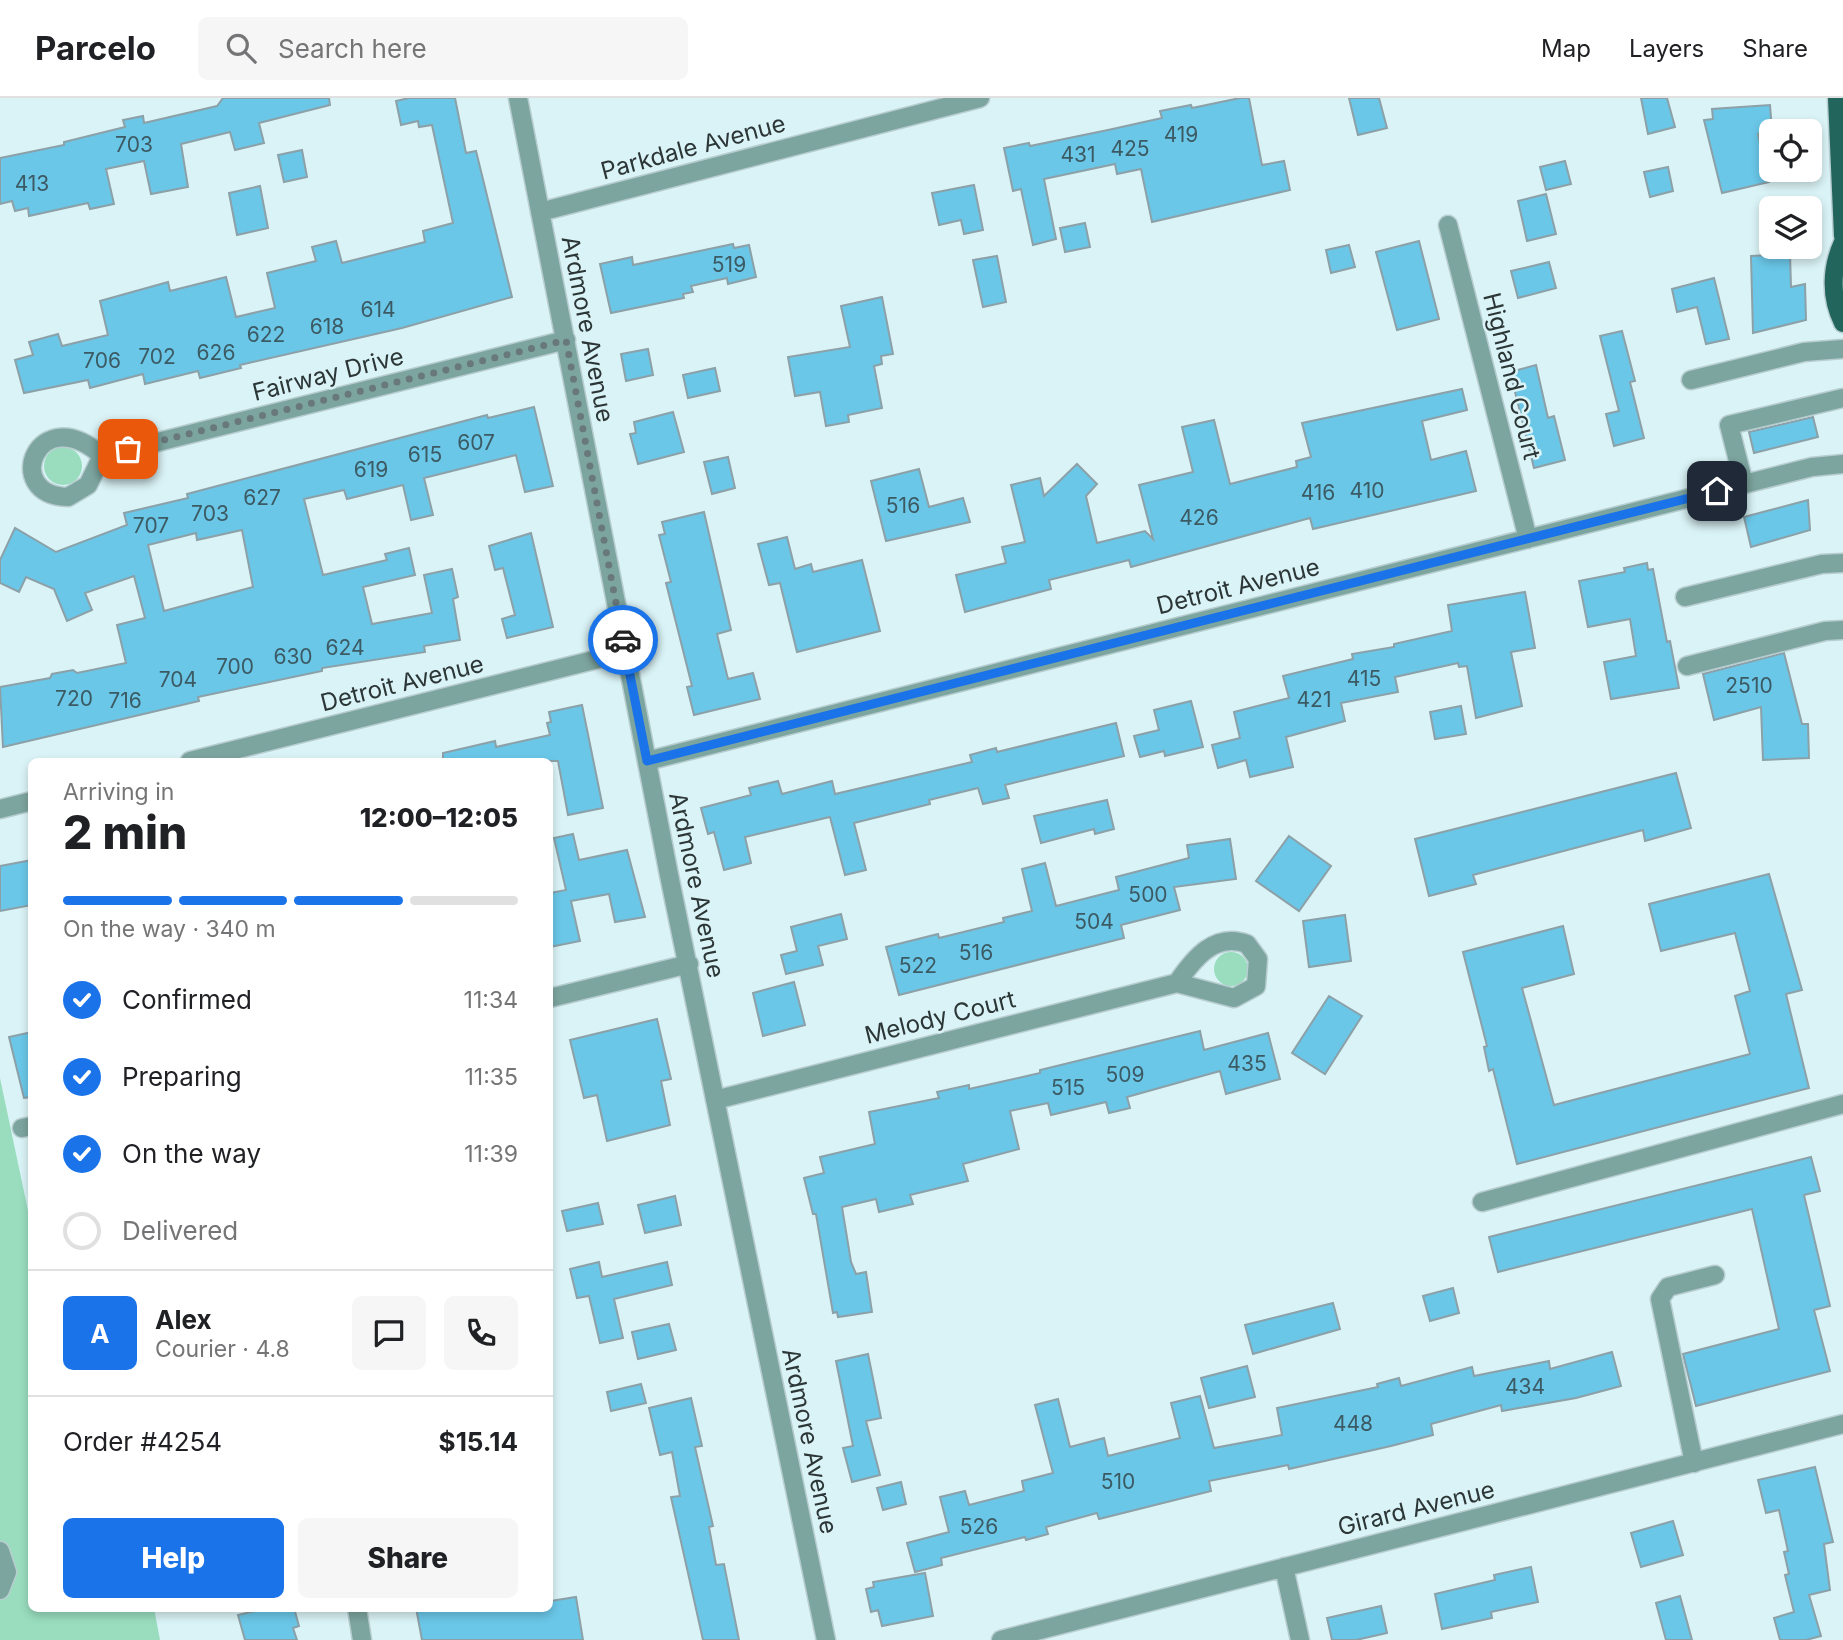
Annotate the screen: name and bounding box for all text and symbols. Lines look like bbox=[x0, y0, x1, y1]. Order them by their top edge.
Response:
search box bbox=[198, 17, 688, 80]
text: Parcelo bbox=[35, 28, 156, 68]
icon: search bbox=[222, 29, 260, 67]
text: Search here bbox=[278, 33, 427, 64]
text: Map bbox=[1541, 34, 1591, 63]
text: Layers bbox=[1629, 34, 1704, 63]
text: Share bbox=[1742, 34, 1808, 63]
street label: Parkdale Avenue bbox=[598, 108, 788, 186]
map controls bbox=[1759, 119, 1822, 259]
button: locate bbox=[1759, 119, 1822, 182]
house number: 419 bbox=[1164, 122, 1198, 147]
house number: 703 bbox=[115, 132, 153, 157]
house number: 425 bbox=[1110, 136, 1150, 161]
house number: 431 bbox=[1060, 142, 1096, 167]
house number: 413 bbox=[15, 171, 49, 196]
button: layers bbox=[1759, 196, 1822, 259]
street label: Ardmore Avenue bbox=[556, 233, 620, 425]
house number: 519 bbox=[712, 252, 746, 277]
street label: Highland Court bbox=[1477, 290, 1547, 463]
house number: 614 bbox=[360, 297, 396, 322]
house number: 618 bbox=[310, 314, 344, 339]
house number: 622 bbox=[247, 322, 285, 347]
house number: 626 bbox=[197, 340, 235, 365]
street label: Fairway Drive bbox=[249, 341, 407, 407]
house number: 702 bbox=[138, 344, 176, 369]
house number: 706 bbox=[83, 348, 121, 373]
pin bbox=[98, 419, 158, 479]
icon: bag bbox=[109, 430, 147, 468]
house number: 607 bbox=[457, 430, 495, 455]
house number: 615 bbox=[408, 442, 442, 467]
house number: 619 bbox=[354, 457, 388, 482]
pin bbox=[1687, 461, 1747, 521]
icon: home bbox=[1698, 472, 1736, 510]
house number: 410 bbox=[1350, 478, 1384, 503]
house number: 416 bbox=[1301, 480, 1335, 505]
house number: 627 bbox=[243, 485, 281, 510]
house number: 516 bbox=[886, 493, 920, 518]
house number: 703 bbox=[191, 501, 229, 526]
house number: 426 bbox=[1179, 505, 1219, 530]
house number: 707 bbox=[133, 513, 169, 538]
street label: Detroit Avenue bbox=[1154, 552, 1322, 620]
courier bbox=[588, 605, 658, 675]
icon: car bbox=[604, 621, 642, 659]
house number: 624 bbox=[325, 635, 365, 660]
house number: 630 bbox=[273, 644, 313, 669]
street label: Detroit Avenue bbox=[318, 649, 486, 717]
house number: 700 bbox=[216, 654, 254, 679]
house number: 415 bbox=[1347, 666, 1381, 691]
house number: 704 bbox=[159, 667, 197, 692]
house number: 2510 bbox=[1725, 673, 1773, 698]
house number: 720 bbox=[55, 686, 93, 711]
house number: 421 bbox=[1297, 687, 1331, 712]
house number: 716 bbox=[108, 688, 142, 713]
text: Arriving in bbox=[63, 778, 174, 806]
street label: Ardmore Avenue bbox=[663, 790, 731, 980]
text: 12:00–12:05 bbox=[360, 802, 518, 833]
text: 2 min bbox=[63, 804, 187, 860]
house number: 500 bbox=[1128, 882, 1168, 907]
house number: 504 bbox=[1074, 909, 1114, 934]
text: On the way · 340 m bbox=[63, 915, 276, 943]
house number: 516 bbox=[959, 940, 993, 965]
house number: 522 bbox=[899, 953, 937, 978]
icon: check bbox=[63, 981, 101, 1019]
text: Confirmed bbox=[122, 984, 252, 1015]
street label: Melody Court bbox=[862, 984, 1019, 1050]
text: 11:34 bbox=[464, 986, 518, 1014]
house number: 435 bbox=[1227, 1051, 1267, 1076]
icon: check bbox=[63, 1058, 101, 1096]
text: Preparing bbox=[122, 1061, 242, 1092]
house number: 509 bbox=[1105, 1062, 1145, 1087]
text: 11:35 bbox=[464, 1063, 518, 1091]
house number: 515 bbox=[1051, 1075, 1085, 1100]
icon: check bbox=[63, 1135, 101, 1173]
text: On the way bbox=[122, 1138, 261, 1169]
text: 11:39 bbox=[464, 1140, 518, 1168]
text: Delivered bbox=[122, 1215, 238, 1246]
button: chat bbox=[352, 1296, 426, 1370]
button: phone bbox=[444, 1296, 518, 1370]
text: Alex bbox=[155, 1304, 212, 1335]
text: A bbox=[90, 1318, 110, 1349]
text: Courier · 4.8 bbox=[155, 1335, 290, 1363]
street label: Ardmore Avenue bbox=[776, 1346, 844, 1536]
house number: 434 bbox=[1505, 1374, 1545, 1399]
house number: 448 bbox=[1333, 1411, 1373, 1436]
text: Order #4254 bbox=[63, 1426, 222, 1457]
text: $15.14 bbox=[439, 1426, 518, 1457]
house number: 510 bbox=[1101, 1469, 1135, 1494]
street label: Girard Avenue bbox=[1335, 1475, 1497, 1541]
house number: 526 bbox=[960, 1514, 998, 1539]
button: Help bbox=[63, 1518, 284, 1598]
button: Share bbox=[298, 1518, 518, 1598]

